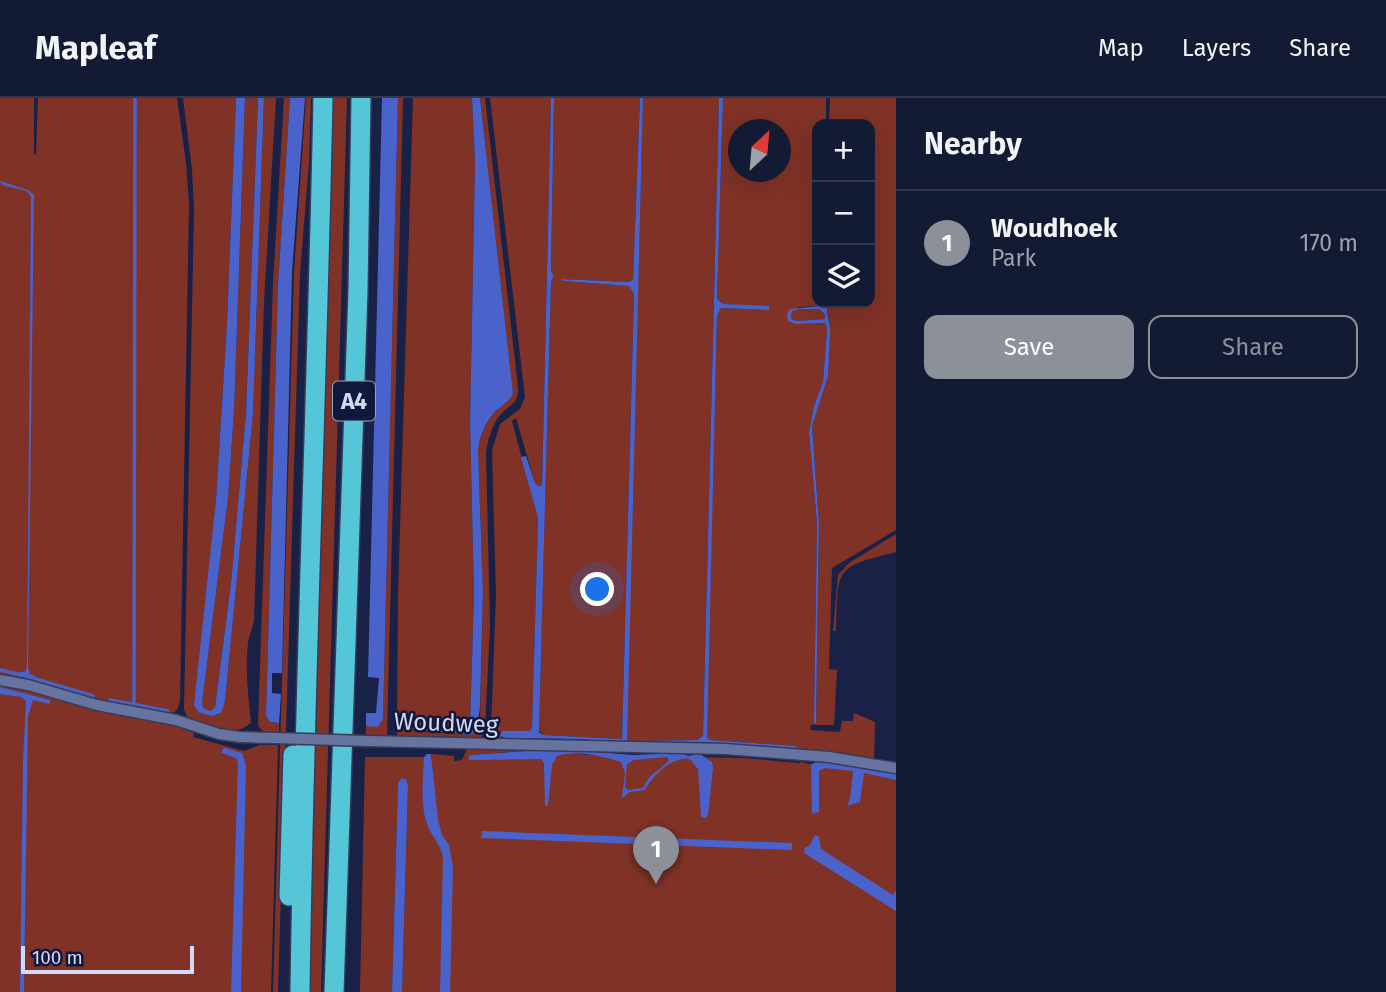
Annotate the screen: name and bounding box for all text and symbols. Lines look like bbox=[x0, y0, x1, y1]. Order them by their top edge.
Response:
text: Mapleaf bbox=[35, 28, 156, 68]
text: Map bbox=[1098, 34, 1144, 62]
text: Layers bbox=[1182, 34, 1251, 62]
text: Share bbox=[1289, 34, 1351, 62]
north arrow bbox=[728, 119, 791, 182]
map controls bbox=[812, 119, 875, 308]
button: + bbox=[812, 119, 875, 182]
text: Nearby bbox=[924, 126, 1022, 162]
button: − bbox=[812, 182, 875, 245]
text: Woudhoek bbox=[991, 213, 1117, 244]
text: 1 bbox=[942, 229, 952, 257]
text: 170 m bbox=[1299, 229, 1358, 257]
text: Park bbox=[991, 244, 1036, 272]
button: layers bbox=[812, 245, 875, 308]
button: Save bbox=[924, 315, 1134, 379]
button: Share bbox=[1148, 315, 1358, 379]
road number: A4 bbox=[333, 382, 375, 420]
your location bbox=[580, 572, 614, 606]
street label: Woudweg bbox=[393, 707, 499, 739]
pin: 1 bbox=[633, 826, 679, 884]
scale bar bbox=[21, 943, 194, 975]
text: 100 m bbox=[32, 946, 83, 969]

